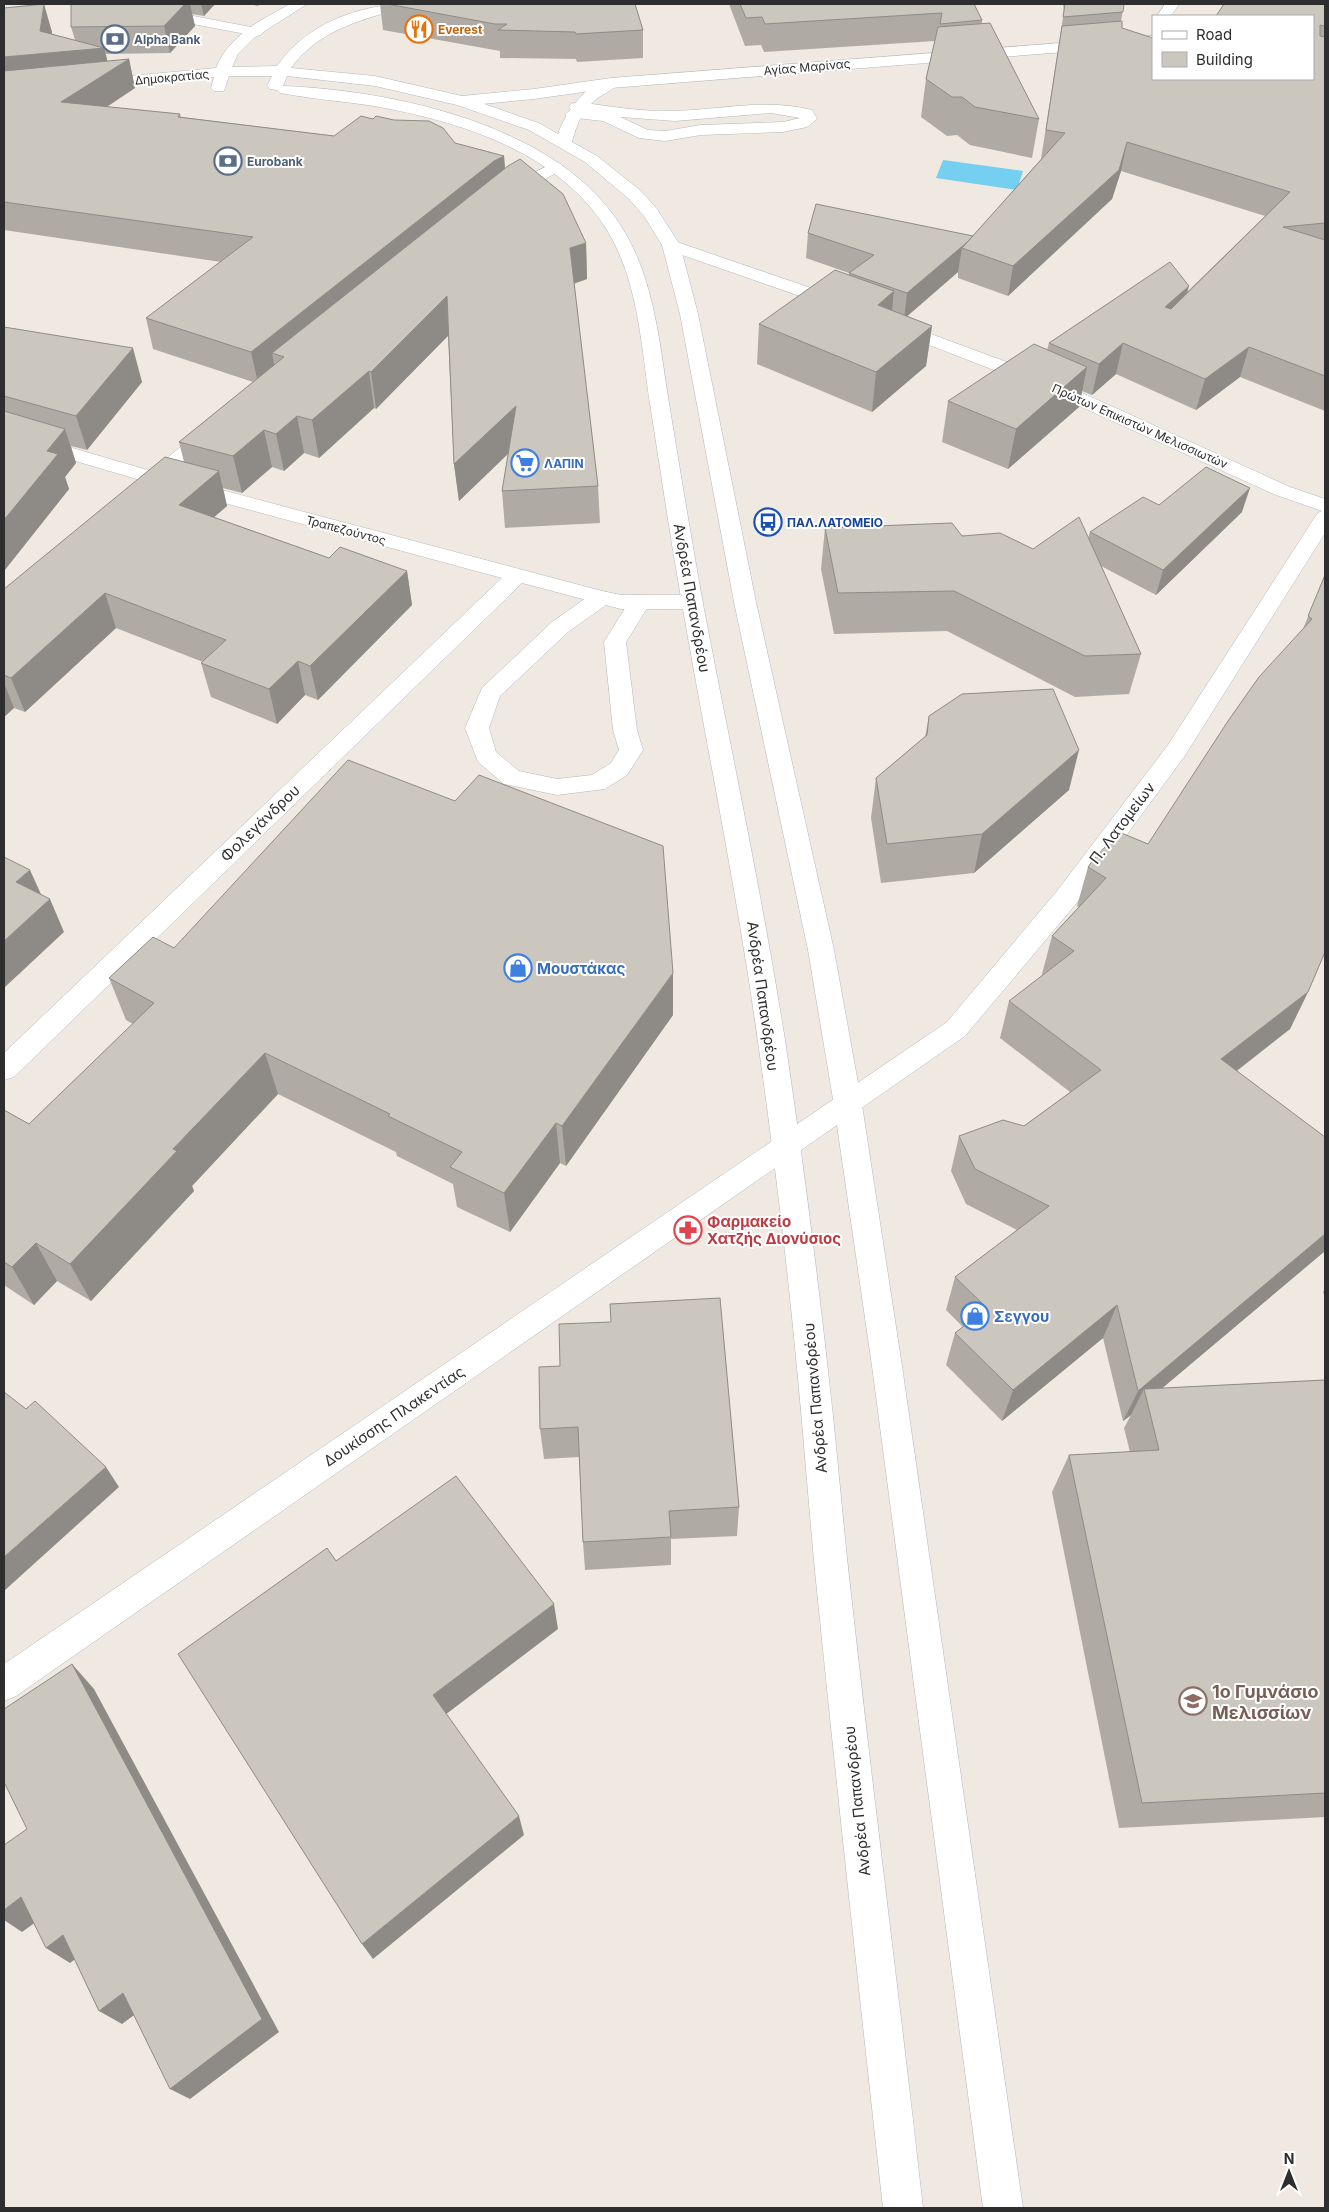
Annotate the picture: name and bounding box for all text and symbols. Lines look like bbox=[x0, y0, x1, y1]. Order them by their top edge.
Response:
restaurant icon: Everest bbox=[404, 14, 434, 44]
legend bbox=[1152, 15, 1314, 80]
place label: Everest bbox=[438, 22, 483, 37]
bank icon: Alpha Bank bbox=[100, 24, 130, 54]
text: Road bbox=[1196, 25, 1232, 44]
place label: Alpha Bank bbox=[134, 32, 200, 47]
text: Building bbox=[1196, 50, 1253, 69]
street label: Αγίας Μαρίνας bbox=[763, 56, 851, 78]
street label: Δημοκρατίας bbox=[134, 66, 210, 88]
bank icon: Eurobank bbox=[213, 146, 243, 176]
place label: Eurobank bbox=[247, 154, 303, 169]
street label: Πρώτων Επικιστών Μελισσιωτών bbox=[1050, 380, 1230, 472]
supermarket icon: ΛΑΠΙΝ bbox=[510, 448, 540, 478]
place label: ΛΑΠΙΝ bbox=[544, 456, 584, 471]
bus stop icon: ΠΑΛ.ΛΑΤΟΜΕΙΟ bbox=[753, 507, 783, 537]
street label: Τραπεζούντος bbox=[304, 512, 388, 548]
place label: ΠΑΛ.ΛΑΤΟΜΕΙΟ bbox=[787, 515, 883, 530]
street label: Ανδρέα Παπανδρέου bbox=[670, 522, 714, 674]
street label: Π. Λατομείων bbox=[1085, 778, 1159, 868]
street label: Φολεγάνδρου bbox=[216, 780, 304, 866]
street label: Ανδρέα Παπανδρέου bbox=[743, 920, 783, 1072]
shop icon: Μουστάκας bbox=[503, 953, 533, 983]
place label: Μουστάκας bbox=[537, 959, 625, 978]
place label: Φαρμακείο Χατζής Διονύσιος bbox=[707, 1212, 841, 1248]
pharmacy icon: Φαρμακείο Χατζής Διονύσιος bbox=[673, 1215, 703, 1245]
shop icon: Σεγγου bbox=[960, 1301, 990, 1331]
place label: Σεγγου bbox=[994, 1307, 1049, 1326]
street label: Ανδρέα Παπανδρέου bbox=[799, 1322, 831, 1474]
street label: Δουκίσσης Πλακεντίας bbox=[320, 1362, 468, 1470]
place label: 1ο Γυμνάσιο Μελισσίων bbox=[1212, 1681, 1319, 1723]
school or university icon: 1ο Γυμνάσιο Μελισσίων bbox=[1178, 1686, 1208, 1716]
street label: Ανδρέα Παπανδρέου bbox=[840, 1725, 874, 1877]
north arrow bbox=[1264, 2147, 1314, 2197]
text: N bbox=[1284, 2150, 1294, 2167]

